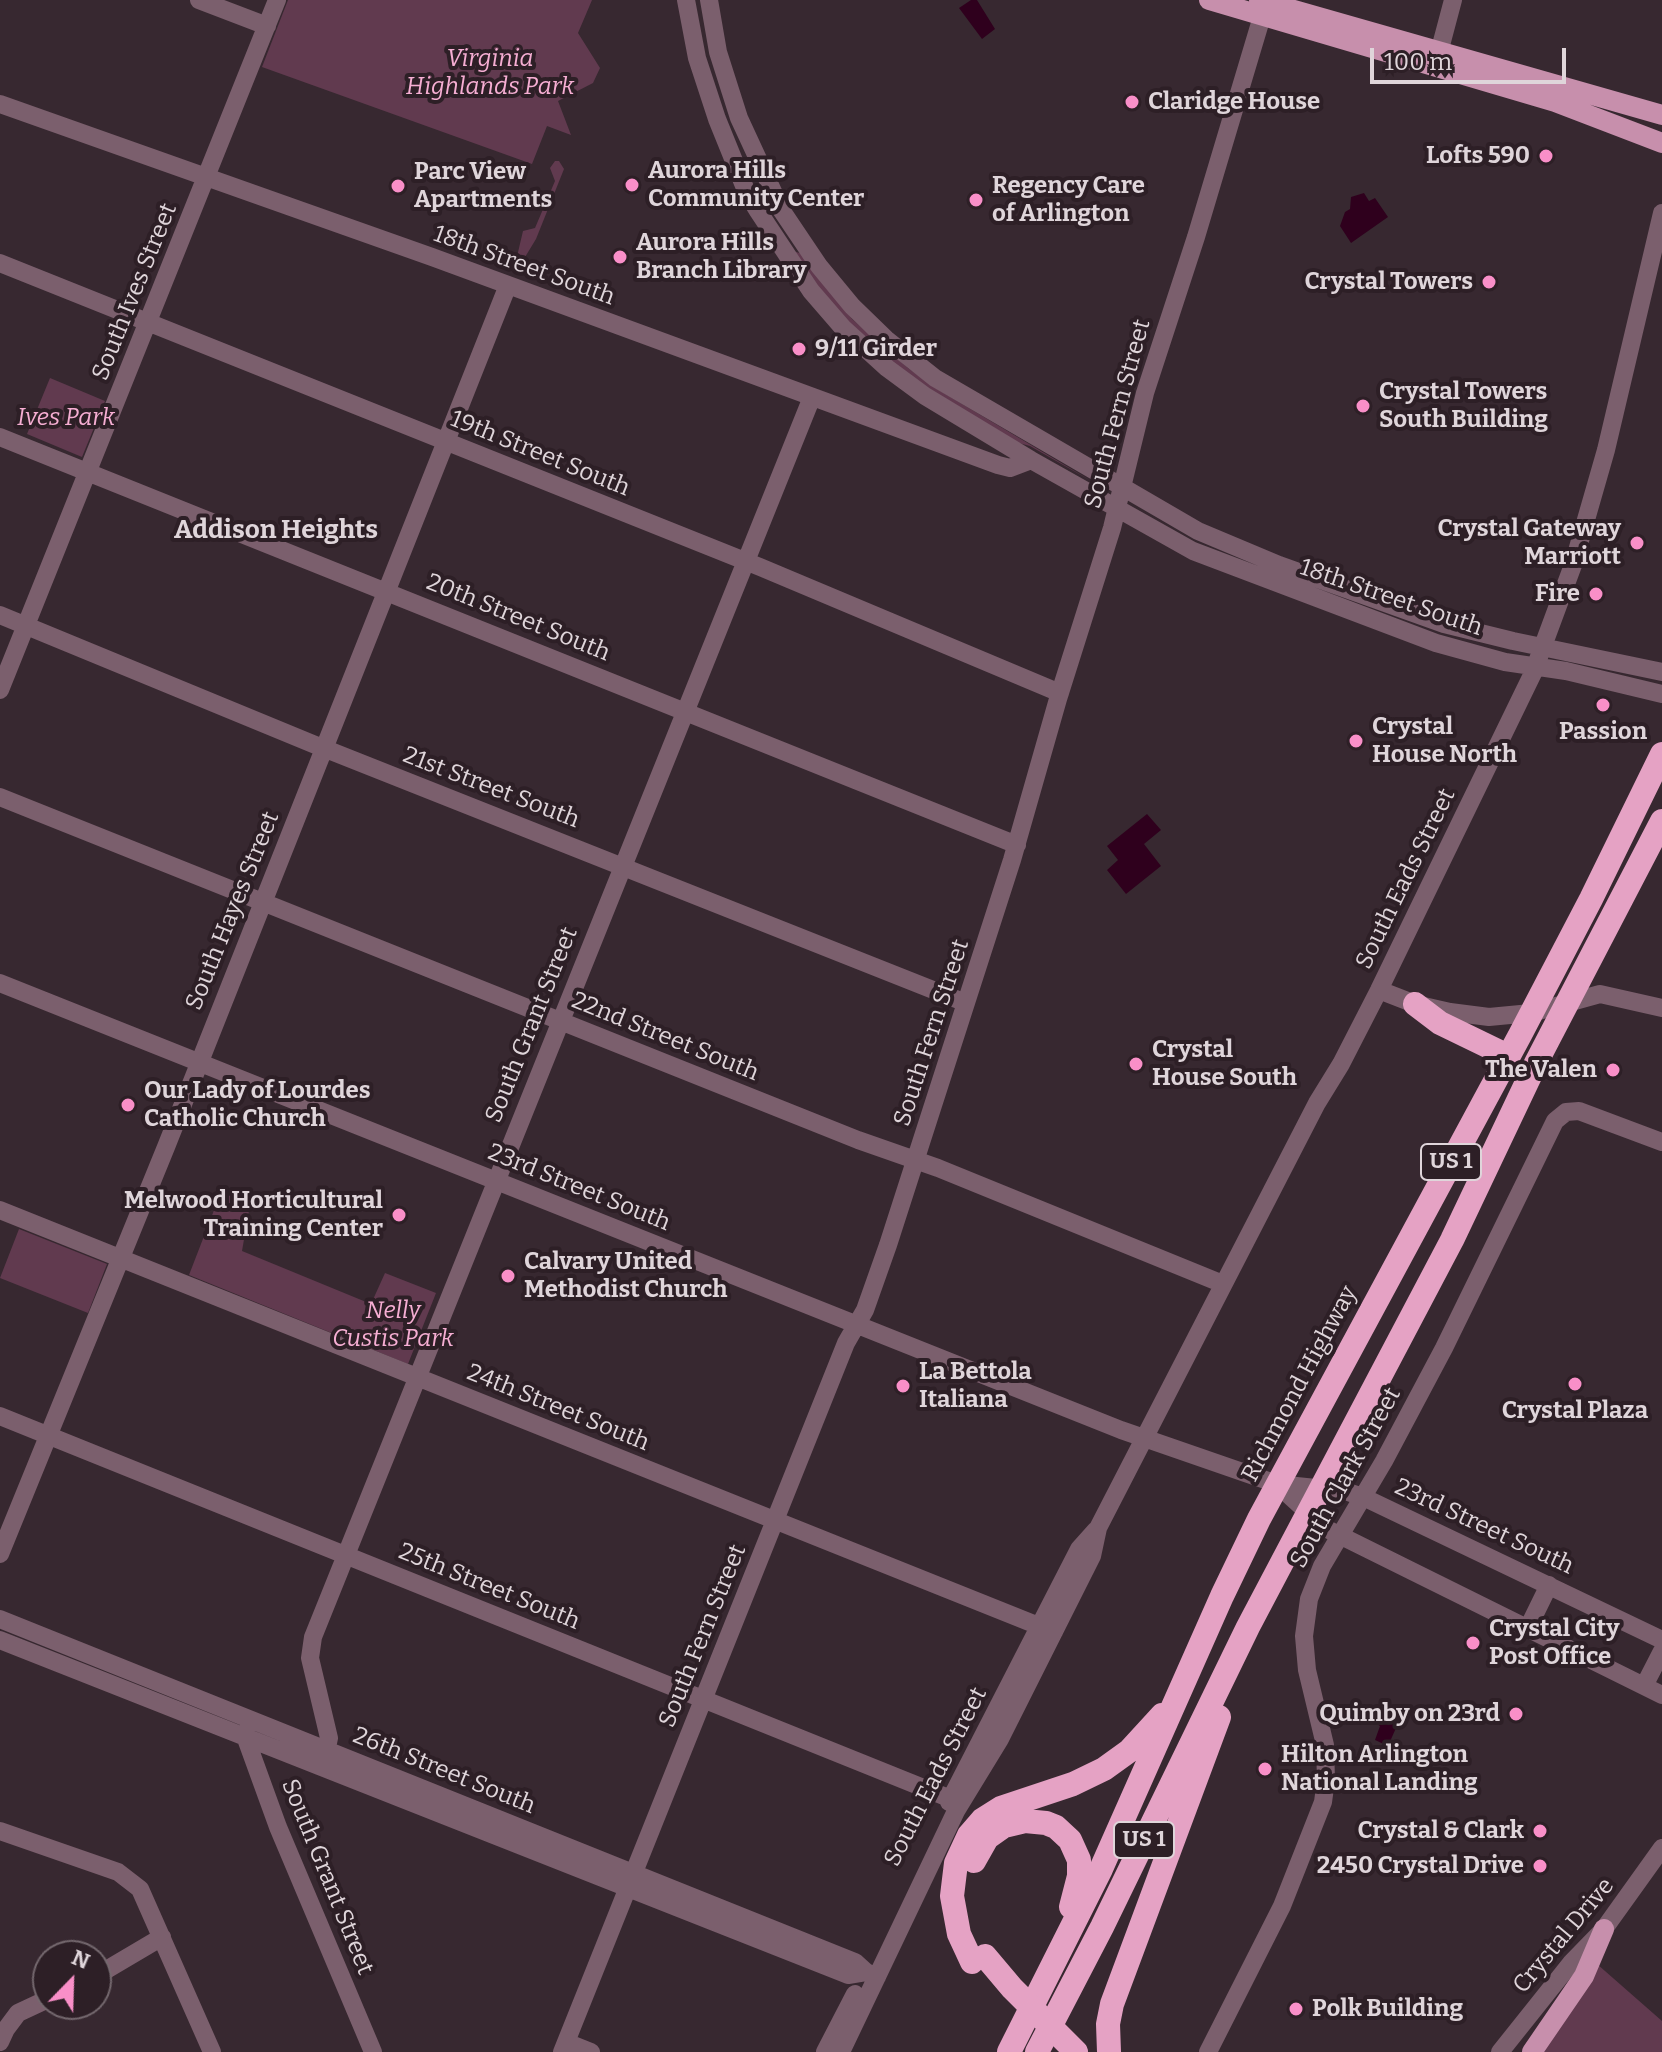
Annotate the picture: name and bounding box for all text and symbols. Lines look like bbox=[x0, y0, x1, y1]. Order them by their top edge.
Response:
scale bar bbox=[1374, 32, 1570, 82]
park label: Virginia Highlands Park bbox=[406, 45, 574, 101]
text: 100 m bbox=[1384, 48, 1452, 76]
place label: Claridge House bbox=[1148, 88, 1320, 116]
marker: Claridge House bbox=[1123, 93, 1141, 111]
place label: Lofts 590 bbox=[1426, 142, 1530, 170]
marker: Lofts 590 bbox=[1537, 147, 1555, 165]
place label: Aurora Hills Community Center bbox=[648, 157, 864, 213]
place label: Parc View Apartments bbox=[414, 158, 552, 214]
place label: Regency Care of Arlington bbox=[992, 172, 1145, 228]
marker: Aurora Hills Community Center bbox=[623, 176, 641, 194]
marker: Parc View Apartments bbox=[389, 177, 407, 195]
marker: Regency Care of Arlington bbox=[967, 191, 985, 209]
street label: South Ives Street bbox=[86, 199, 184, 385]
street label: 18th Street South bbox=[429, 220, 619, 312]
place label: Aurora Hills Branch Library bbox=[636, 229, 806, 285]
marker: Aurora Hills Branch Library bbox=[611, 248, 629, 266]
place label: Crystal Towers bbox=[1305, 268, 1473, 296]
marker: Crystal Towers bbox=[1480, 273, 1498, 291]
street label: South Fern Street bbox=[1079, 316, 1157, 512]
place label: 9/11 Girder bbox=[815, 335, 937, 363]
marker: 9/11 Girder bbox=[790, 340, 808, 358]
place label: Crystal Towers South Building bbox=[1379, 378, 1548, 434]
marker: Crystal Towers South Building bbox=[1354, 397, 1372, 415]
park label: Ives Park bbox=[17, 404, 115, 432]
street label: 19th Street South bbox=[446, 405, 634, 503]
district label: Addison Heights bbox=[174, 515, 378, 547]
place label: Crystal Gateway Marriott bbox=[1437, 515, 1621, 571]
marker: Crystal Gateway Marriott bbox=[1628, 534, 1646, 552]
street label: 18th Street South bbox=[1296, 553, 1486, 643]
street label: 20th Street South bbox=[422, 568, 614, 668]
place label: Fire bbox=[1535, 580, 1580, 608]
marker: Fire bbox=[1587, 585, 1605, 603]
marker: Passion bbox=[1594, 696, 1612, 714]
place label: Crystal House North bbox=[1372, 713, 1517, 769]
place label: Passion bbox=[1559, 718, 1647, 746]
marker: Crystal House North bbox=[1347, 732, 1365, 750]
street label: 21st Street South bbox=[399, 741, 583, 835]
street label: South Eads Street bbox=[1350, 784, 1462, 974]
street label: South Hayes Street bbox=[180, 808, 286, 1014]
street label: South Grant Street bbox=[480, 923, 584, 1127]
street label: South Fern Street bbox=[888, 936, 976, 1130]
street label: 22nd Street South bbox=[567, 986, 763, 1088]
place label: Crystal House South bbox=[1152, 1036, 1297, 1092]
marker: Crystal House South bbox=[1127, 1055, 1145, 1073]
place label: The Valen bbox=[1485, 1056, 1597, 1084]
marker: The Valen bbox=[1604, 1061, 1622, 1079]
place label: Our Lady of Lourdes Catholic Church bbox=[144, 1077, 370, 1133]
marker: Our Lady of Lourdes Catholic Church bbox=[119, 1096, 137, 1114]
street label: 23rd Street South bbox=[484, 1138, 674, 1238]
road number: US 1 bbox=[1421, 1144, 1481, 1180]
place label: Melwood Horticultural Training Center bbox=[124, 1187, 383, 1243]
marker: Melwood Horticultural Training Center bbox=[390, 1206, 408, 1224]
place label: Calvary United Methodist Church bbox=[524, 1248, 727, 1304]
marker: Calvary United Methodist Church bbox=[499, 1267, 517, 1285]
street label: Richmond Highway bbox=[1236, 1281, 1364, 1487]
park label: Nelly Custis Park bbox=[332, 1297, 454, 1353]
street label: 24th Street South bbox=[463, 1358, 653, 1458]
place label: La Bettola Italiana bbox=[919, 1358, 1032, 1414]
marker: Crystal Plaza bbox=[1566, 1375, 1584, 1393]
marker: La Bettola Italiana bbox=[894, 1377, 912, 1395]
street label: South Clark Street bbox=[1284, 1383, 1408, 1573]
place label: Crystal Plaza bbox=[1502, 1397, 1648, 1425]
street label: 23rd Street South bbox=[1390, 1473, 1578, 1581]
street label: 25th Street South bbox=[394, 1538, 584, 1636]
street label: South Fern Street bbox=[653, 1540, 753, 1732]
place label: Crystal City Post Office bbox=[1489, 1615, 1620, 1671]
marker: Crystal City Post Office bbox=[1464, 1634, 1482, 1652]
street label: South Eads Street bbox=[878, 1683, 994, 1871]
place label: Quimby on 23rd bbox=[1319, 1700, 1500, 1728]
marker: Quimby on 23rd bbox=[1507, 1705, 1525, 1723]
street label: 26th Street South bbox=[349, 1721, 539, 1821]
place label: Hilton Arlington National Landing bbox=[1281, 1741, 1478, 1797]
marker: Hilton Arlington National Landing bbox=[1256, 1760, 1274, 1778]
street label: South Grant Street bbox=[275, 1775, 379, 1979]
place label: Crystal & Clark bbox=[1357, 1817, 1524, 1845]
road number: US 1 bbox=[1114, 1822, 1174, 1858]
marker: Crystal & Clark bbox=[1531, 1822, 1549, 1840]
place label: 2450 Crystal Drive bbox=[1317, 1852, 1524, 1880]
marker: 2450 Crystal Drive bbox=[1531, 1857, 1549, 1875]
street label: Crystal Drive bbox=[1507, 1872, 1621, 2000]
north arrow bbox=[32, 1940, 112, 2020]
text: N bbox=[68, 1944, 94, 1975]
place label: Polk Building bbox=[1312, 1995, 1463, 2023]
marker: Polk Building bbox=[1287, 2000, 1305, 2018]

